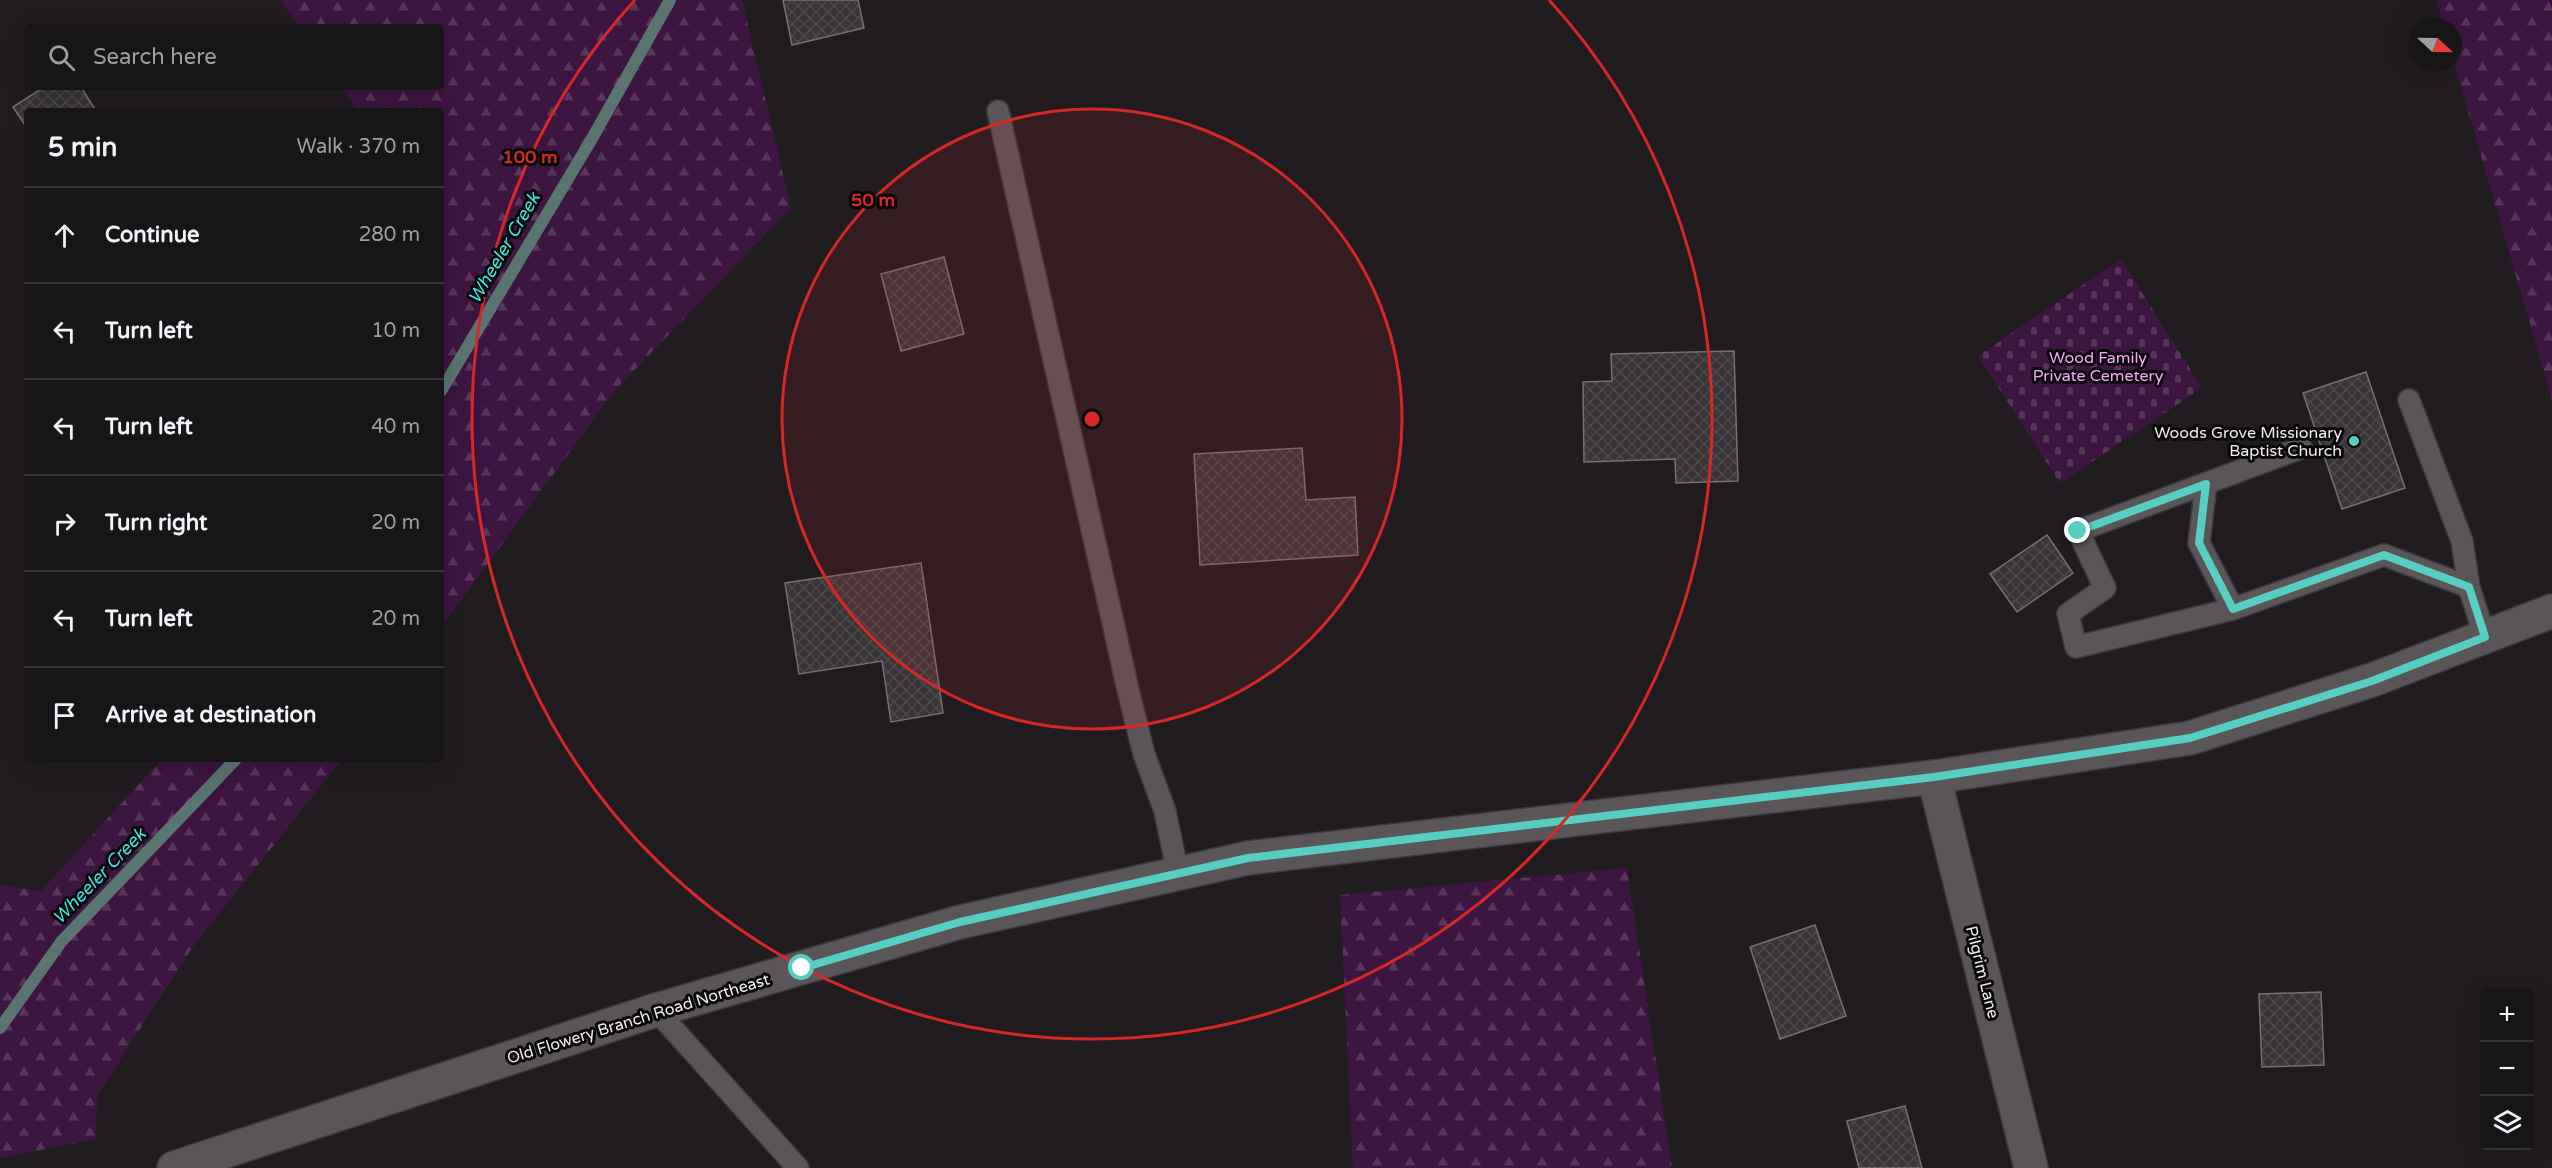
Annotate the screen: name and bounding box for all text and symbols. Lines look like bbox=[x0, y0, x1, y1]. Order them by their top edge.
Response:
north arrow bbox=[2408, 18, 2462, 72]
search box bbox=[24, 24, 444, 90]
icon: search bbox=[45, 41, 78, 74]
text: Search here bbox=[93, 44, 217, 70]
text: 5 min bbox=[48, 132, 117, 163]
text: Walk · 370 m bbox=[297, 135, 420, 159]
text: 100 m bbox=[502, 146, 558, 168]
water label: Wheeler Creek bbox=[463, 187, 545, 308]
text: 50 m bbox=[851, 189, 895, 211]
icon: ahead bbox=[48, 219, 81, 252]
text: Continue bbox=[105, 222, 200, 248]
text: 280 m bbox=[359, 223, 420, 247]
icon: left bbox=[48, 315, 81, 348]
text: Turn left bbox=[105, 318, 193, 344]
text: 10 m bbox=[371, 319, 420, 343]
park label: Wood Family Private Cemetery bbox=[2033, 348, 2164, 386]
centre of rings bbox=[1082, 409, 1102, 429]
icon: left bbox=[48, 411, 81, 444]
text: Turn left bbox=[105, 414, 193, 440]
text: 40 m bbox=[371, 415, 420, 439]
place label: Woods Grove Missionary Baptist Church bbox=[2154, 423, 2342, 461]
marker: Woods Grove Missionary Baptist Church bbox=[2347, 434, 2361, 448]
icon: right bbox=[48, 507, 81, 540]
text: Turn right bbox=[105, 510, 207, 536]
text: 20 m bbox=[371, 511, 420, 535]
route end bbox=[2064, 517, 2090, 543]
icon: left bbox=[48, 603, 81, 636]
text: Turn left bbox=[105, 606, 193, 632]
text: 20 m bbox=[371, 607, 420, 631]
icon: arrive bbox=[48, 699, 81, 732]
text: Arrive at destination bbox=[105, 702, 316, 728]
water label: Wheeler Creek bbox=[48, 823, 151, 929]
street label: Pilgrim Lane bbox=[1961, 924, 2003, 1021]
route start bbox=[788, 954, 814, 980]
street label: Old Flowery Branch Road Northeast bbox=[505, 969, 772, 1069]
map controls bbox=[2480, 988, 2534, 1150]
button: + bbox=[2480, 988, 2534, 1042]
button: − bbox=[2480, 1042, 2534, 1096]
button: layers bbox=[2480, 1096, 2534, 1150]

